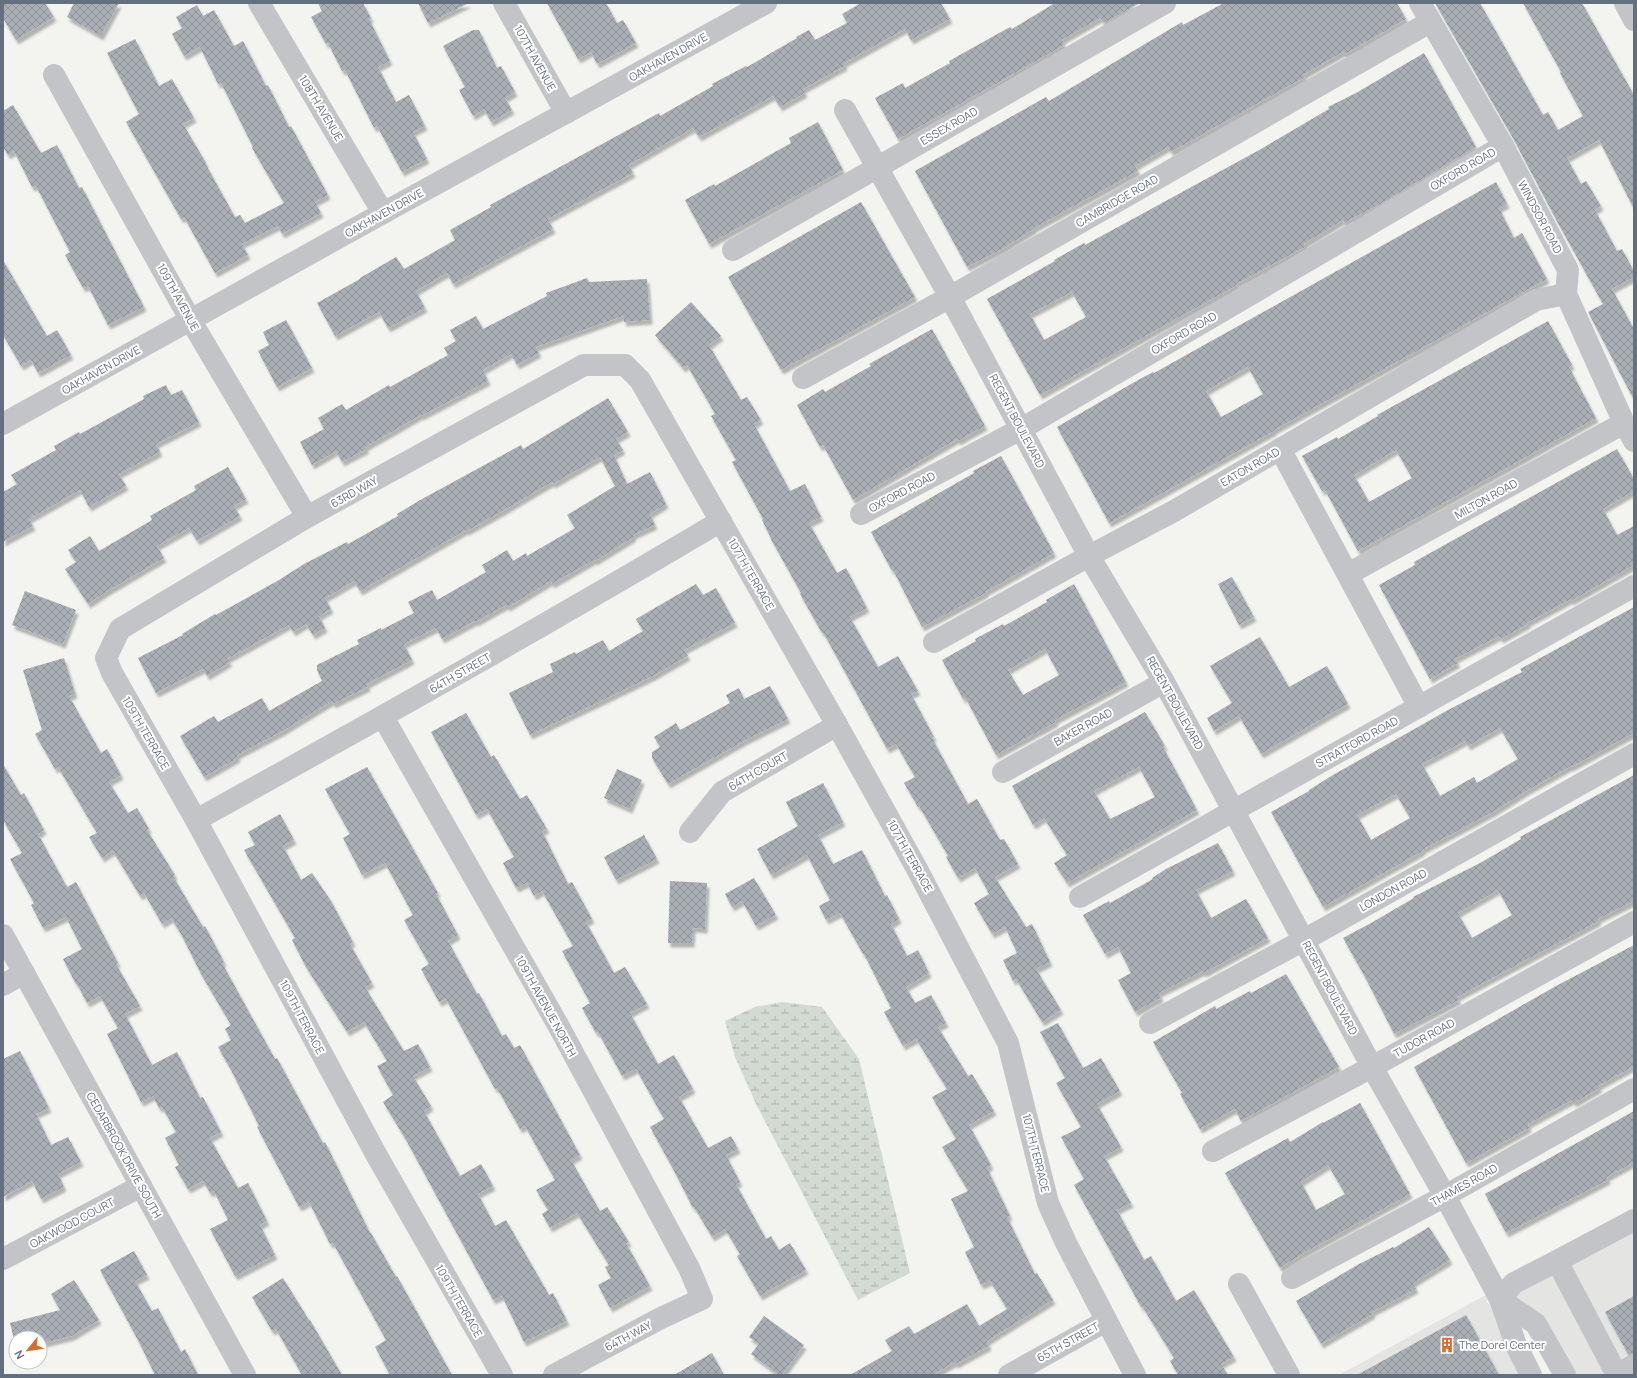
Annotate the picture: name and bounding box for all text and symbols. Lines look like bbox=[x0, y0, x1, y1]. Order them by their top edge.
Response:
street label: 107TH AVENUE bbox=[511, 22, 560, 94]
street label: OAKHAVEN DRIVE bbox=[626, 29, 710, 84]
street label: 108TH AVENUE bbox=[296, 72, 347, 143]
street label: ESSEX ROAD bbox=[917, 103, 980, 148]
street label: OXFORD ROAD bbox=[1427, 144, 1498, 193]
street label: CAMBRIDGE ROAD bbox=[1073, 171, 1161, 230]
street label: WINDSOR ROAD bbox=[1515, 178, 1566, 256]
street label: OAKHAVEN DRIVE bbox=[342, 185, 426, 240]
street label: 109TH AVENUE bbox=[154, 260, 203, 333]
street label: OXFORD ROAD bbox=[1148, 308, 1219, 357]
street label: OAKHAVEN DRIVE bbox=[59, 342, 143, 397]
street label: REGENT BOULEVARD bbox=[986, 371, 1049, 470]
street label: EATON ROAD bbox=[1217, 444, 1282, 490]
street label: OXFORD ROAD bbox=[866, 468, 938, 515]
street label: 63RD WAY bbox=[328, 472, 381, 511]
street label: MILTON ROAD bbox=[1452, 475, 1520, 522]
street label: 107TH TERRACE bbox=[725, 535, 778, 612]
street label: 64TH STREET bbox=[426, 649, 493, 696]
street label: REGENT BOULEVARD bbox=[1144, 653, 1207, 752]
street label: 109TH TERRACE bbox=[120, 694, 173, 772]
street label: BAKER ROAD bbox=[1051, 704, 1115, 749]
street label: STRATFORD ROAD bbox=[1313, 713, 1401, 770]
street label: 64TH COURT bbox=[725, 747, 790, 794]
street label: 107TH TERRACE bbox=[884, 817, 936, 895]
street label: LONDON ROAD bbox=[1356, 865, 1429, 914]
street label: REGENT BOULEVARD bbox=[1299, 938, 1362, 1037]
street label: 109TH AVENUE NORTH bbox=[512, 953, 581, 1059]
street label: 109TH TERRACE bbox=[277, 977, 328, 1056]
street label: TUDOR ROAD bbox=[1390, 1015, 1457, 1061]
street label: CEDARBROOK DRIVE SOUTH bbox=[83, 1089, 165, 1220]
street label: 107TH TERRACE bbox=[1019, 1112, 1053, 1194]
street label: THAMES ROAD bbox=[1428, 1160, 1500, 1209]
street label: OAKWOOD COURT bbox=[27, 1194, 117, 1251]
street label: 109TH TERRACE bbox=[433, 1262, 486, 1340]
street label: 64TH WAY bbox=[602, 1317, 655, 1354]
street label: 65TH STREET bbox=[1034, 1318, 1102, 1365]
north arrow bbox=[8, 1330, 48, 1370]
building icon: The Dorel Center bbox=[1438, 1336, 1456, 1354]
place label: The Dorel Center bbox=[1459, 1337, 1545, 1352]
text: N bbox=[10, 1348, 27, 1362]

